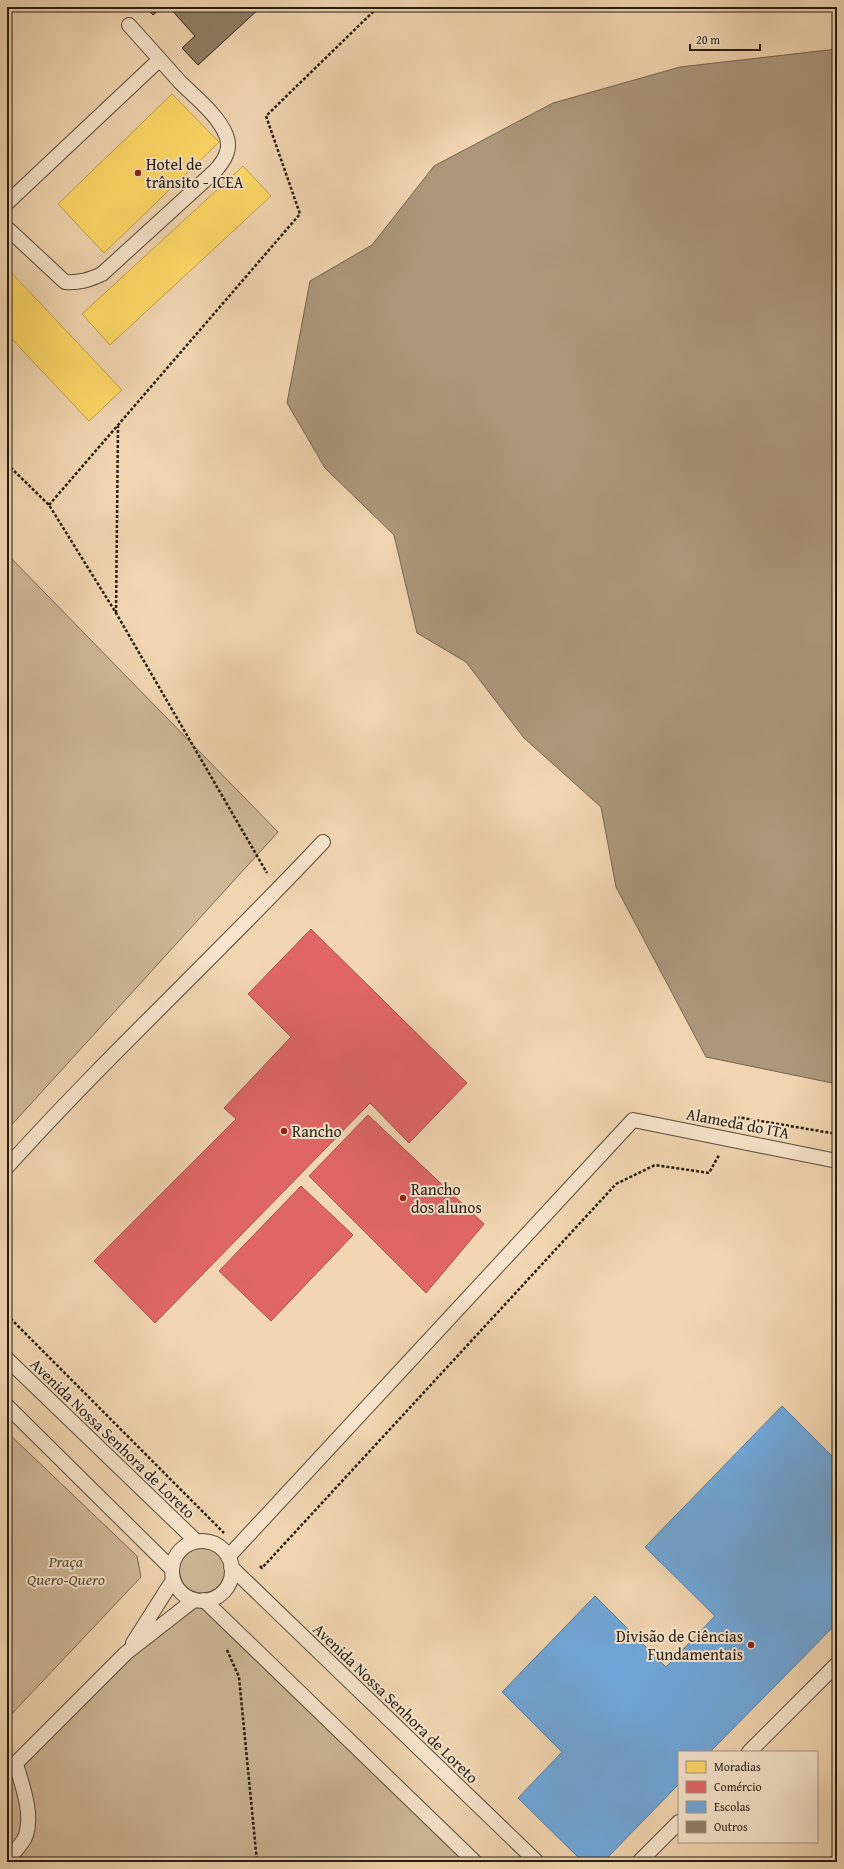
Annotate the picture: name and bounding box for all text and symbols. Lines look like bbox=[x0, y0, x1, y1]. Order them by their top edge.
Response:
scale bar bbox=[690, 26, 760, 52]
text: 20 m bbox=[696, 31, 720, 48]
place label: Hotel de trânsito - ICEA bbox=[146, 152, 244, 194]
marker: Hotel de trânsito - ICEA bbox=[133, 168, 143, 178]
street label: Alameda do ITA bbox=[684, 1101, 792, 1145]
place label: Rancho bbox=[292, 1119, 342, 1143]
marker: Rancho bbox=[279, 1126, 289, 1136]
place label: Rancho dos alunos bbox=[411, 1177, 482, 1219]
marker: Rancho dos alunos bbox=[398, 1193, 408, 1203]
street label: Avenida Nossa Senhora de Loreto bbox=[25, 1352, 201, 1524]
park label: Praça Quero-Quero bbox=[27, 1549, 105, 1591]
street label: Avenida Nossa Senhora de Loreto bbox=[308, 1617, 484, 1789]
place label: Divisão de Ciências Fundamentais bbox=[616, 1624, 743, 1666]
marker: Divisão de Ciências Fundamentais bbox=[746, 1640, 756, 1650]
legend bbox=[678, 1751, 818, 1843]
text: Moradias bbox=[714, 1758, 761, 1775]
text: Comércio bbox=[714, 1778, 762, 1795]
text: Escolas bbox=[714, 1798, 750, 1815]
text: Outros bbox=[714, 1818, 748, 1835]

